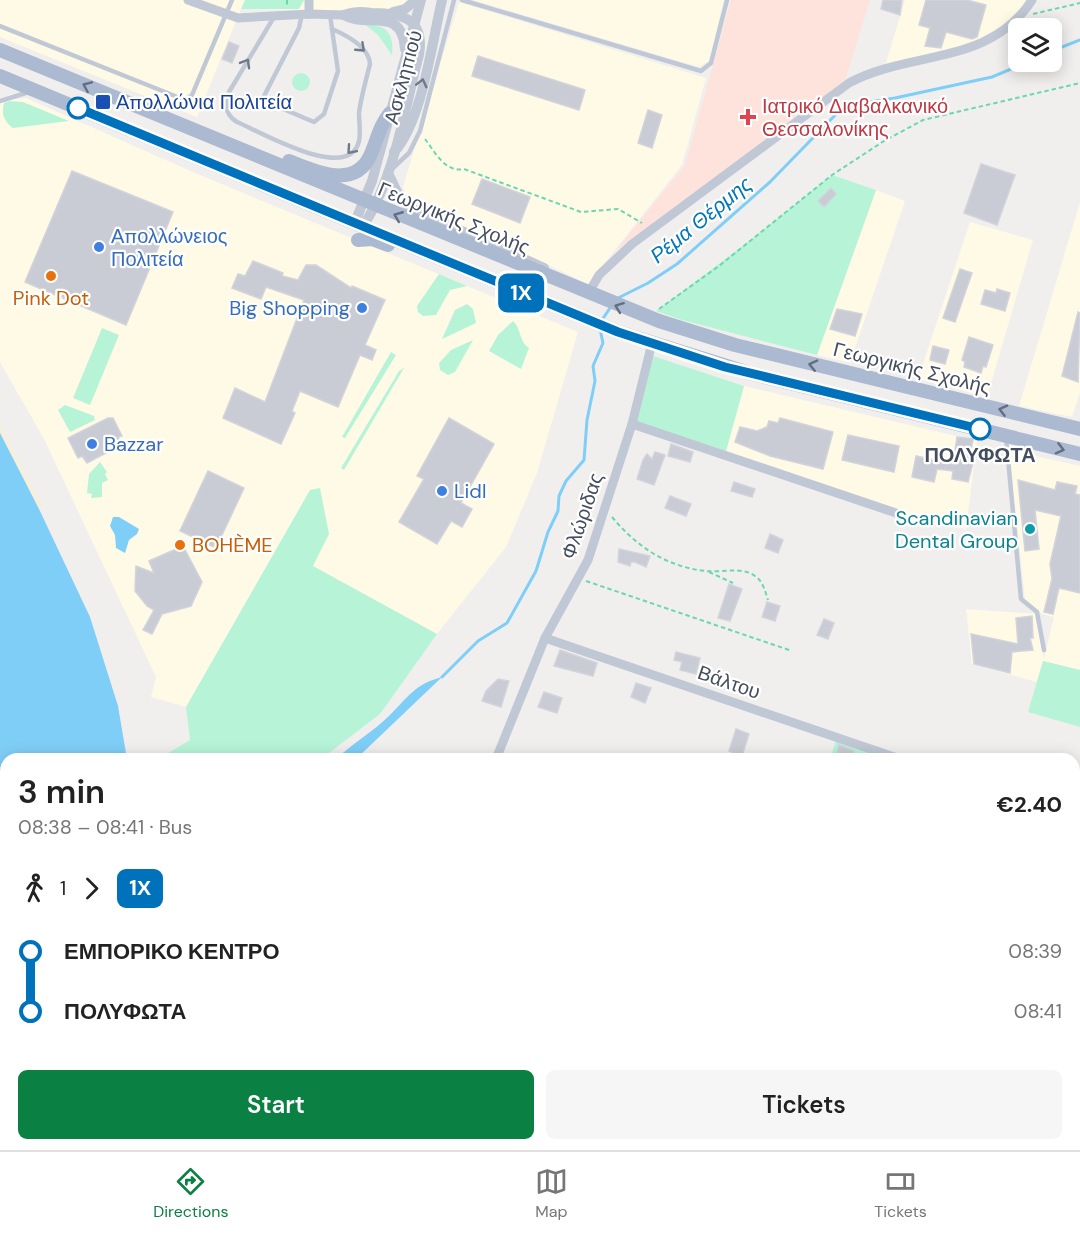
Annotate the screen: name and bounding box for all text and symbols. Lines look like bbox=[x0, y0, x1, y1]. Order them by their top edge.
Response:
map controls bbox=[1008, 18, 1062, 72]
button: layers bbox=[1008, 18, 1062, 72]
street label: Ασκληπιού bbox=[378, 27, 428, 127]
one-way arrow bbox=[353, 41, 364, 52]
one-way arrow bbox=[239, 59, 251, 69]
one-way arrow bbox=[415, 78, 428, 88]
one-way arrow bbox=[82, 81, 93, 93]
place label: Απολλώνια Πολιτεία bbox=[116, 89, 292, 115]
marker: Απολλώνια Πολιτεία bbox=[94, 93, 112, 111]
place label: Ιατρικό Διαβαλκανικό Θεσσαλονίκης bbox=[762, 93, 948, 142]
unlabelled marker bbox=[67, 97, 89, 119]
marker: Ιατρικό Διαβαλκανικό Θεσσαλονίκης bbox=[739, 108, 757, 126]
one-way arrow bbox=[348, 144, 359, 155]
water label: Ρέμα Θέρμης bbox=[644, 170, 758, 270]
street label: Γεωργικής Σχολής bbox=[374, 176, 534, 260]
one-way arrow bbox=[393, 211, 404, 223]
place label: Απολλώνειος Πολιτεία bbox=[111, 223, 228, 272]
marker: Απολλώνειος Πολιτεία bbox=[92, 240, 106, 254]
marker: Pink Dot bbox=[44, 269, 58, 283]
line badge: 1Χ bbox=[494, 274, 548, 312]
text: 1Χ bbox=[510, 279, 532, 307]
place label: Pink Dot bbox=[13, 285, 89, 311]
place label: Big Shopping bbox=[229, 295, 350, 321]
marker: Big Shopping bbox=[355, 301, 369, 315]
one-way arrow bbox=[615, 301, 625, 314]
street label: Γεωργικής Σχολής bbox=[831, 336, 994, 400]
one-way arrow bbox=[808, 359, 818, 372]
one-way arrow bbox=[998, 405, 1008, 418]
marker: ΠΟΛΥΦΩΤΑ bbox=[969, 418, 991, 440]
place label: Bazzar bbox=[104, 431, 164, 457]
marker: Bazzar bbox=[85, 437, 99, 451]
place label: ΠΟΛΥΦΩΤΑ bbox=[924, 442, 1036, 468]
one-way arrow bbox=[1055, 442, 1065, 455]
street label: Φλώριδας bbox=[555, 469, 609, 563]
place label: Lidl bbox=[454, 478, 486, 504]
marker: Lidl bbox=[435, 484, 449, 498]
place label: Scandinavian Dental Group bbox=[895, 505, 1018, 554]
marker: Scandinavian Dental Group bbox=[1023, 522, 1037, 536]
place label: BOHÈME bbox=[192, 532, 273, 558]
marker: BOHÈME bbox=[173, 538, 187, 552]
street label: Βάλτου bbox=[694, 659, 764, 705]
text: 3 min bbox=[18, 770, 105, 813]
text: €2.40 bbox=[997, 790, 1062, 819]
text: 08:38 – 08:41 · Bus bbox=[18, 814, 192, 840]
icon: walk bbox=[18, 872, 51, 905]
icon: forward bbox=[75, 872, 108, 905]
text: 1Χ bbox=[129, 874, 151, 902]
text: 1 bbox=[60, 875, 66, 901]
text: ΕΜΠΟΡΙΚΟ ΚΕΝΤΡΟ bbox=[64, 937, 280, 966]
text: 08:39 bbox=[1008, 938, 1062, 964]
text: ΠΟΛΥΦΩΤΑ bbox=[64, 997, 186, 1026]
text: 08:41 bbox=[1014, 998, 1062, 1024]
button: Start bbox=[18, 1070, 534, 1139]
button: Tickets bbox=[546, 1070, 1062, 1139]
tab: Directions bbox=[153, 1165, 228, 1222]
tab: Map bbox=[535, 1165, 568, 1222]
tab: Tickets bbox=[874, 1165, 927, 1222]

